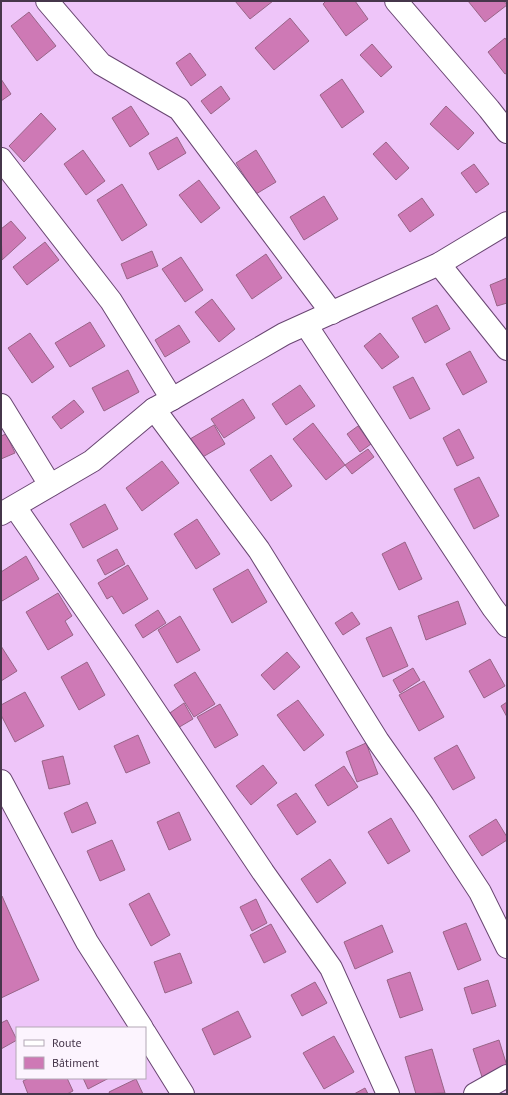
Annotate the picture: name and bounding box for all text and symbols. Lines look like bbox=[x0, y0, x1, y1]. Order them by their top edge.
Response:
legend bbox=[16, 1027, 146, 1079]
text: Route bbox=[52, 1035, 82, 1050]
text: Bâtiment bbox=[52, 1055, 99, 1070]

